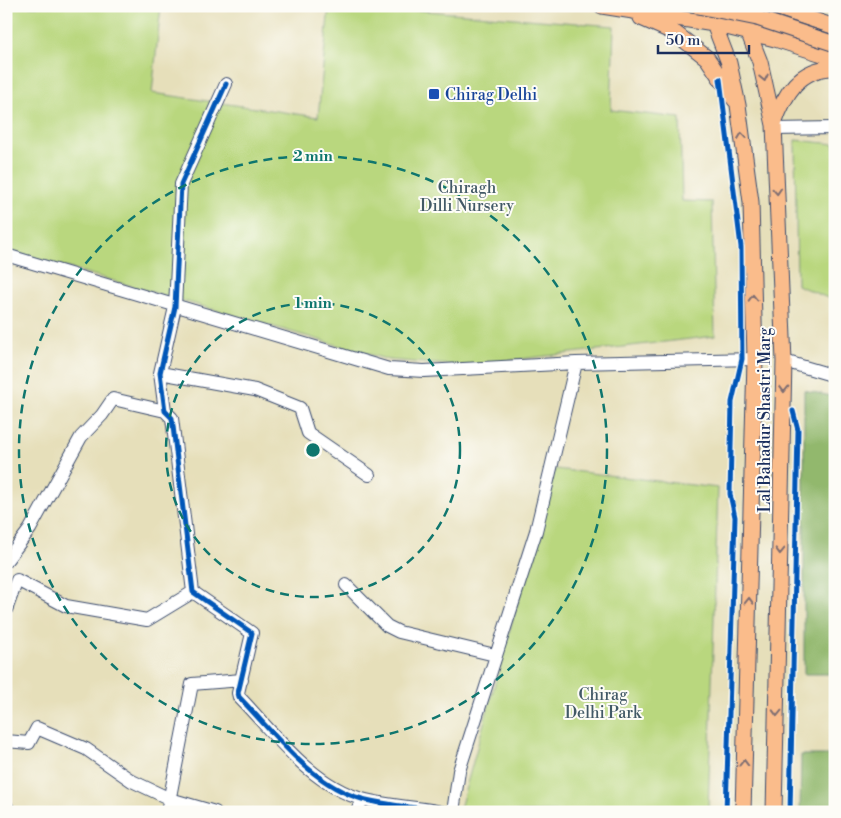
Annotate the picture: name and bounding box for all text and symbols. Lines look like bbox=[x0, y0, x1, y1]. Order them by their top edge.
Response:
scale bar bbox=[658, 22, 750, 54]
text: 50 m bbox=[666, 31, 700, 50]
one-way arrow bbox=[758, 73, 769, 82]
place label: Chirag Delhi bbox=[445, 85, 537, 105]
marker: Chirag Delhi bbox=[427, 87, 441, 101]
one-way arrow bbox=[738, 132, 748, 141]
text: 2 min bbox=[293, 147, 333, 166]
park label: Chiragh Dilli Nursery bbox=[420, 178, 514, 216]
one-way arrow bbox=[771, 187, 782, 195]
text: 1 min bbox=[294, 294, 332, 313]
one-way arrow bbox=[748, 294, 759, 302]
street label: Lal Bahadur Shastri Marg bbox=[755, 327, 775, 512]
one-way arrow bbox=[778, 385, 789, 393]
centre of rings bbox=[304, 441, 322, 459]
one-way arrow bbox=[775, 547, 786, 555]
one-way arrow bbox=[743, 596, 754, 604]
park label: Chirag Delhi Park bbox=[565, 685, 643, 723]
one-way arrow bbox=[771, 710, 782, 718]
one-way arrow bbox=[739, 759, 750, 767]

